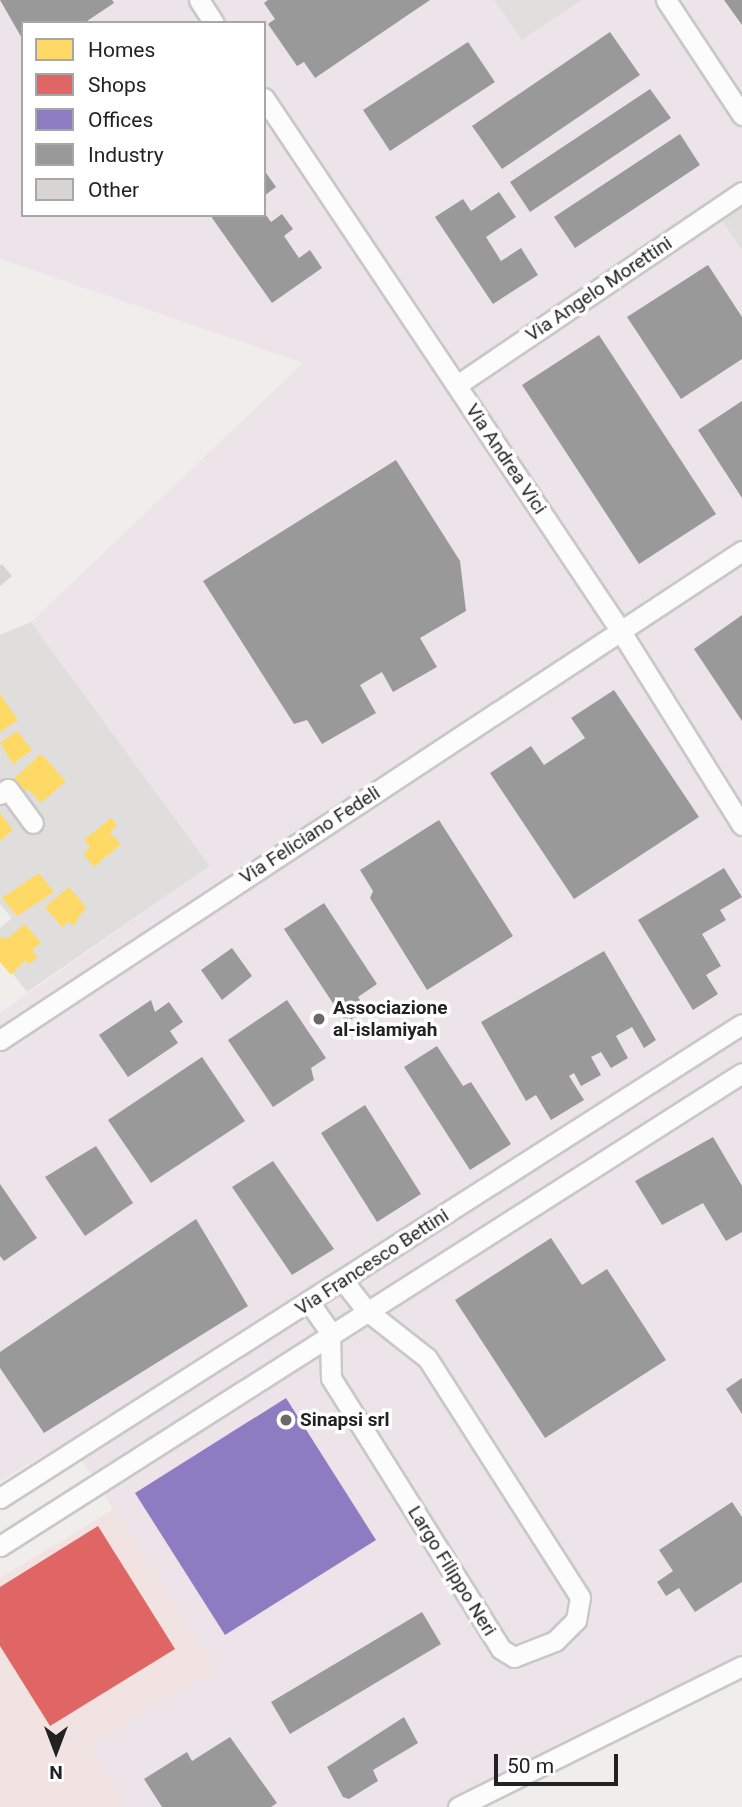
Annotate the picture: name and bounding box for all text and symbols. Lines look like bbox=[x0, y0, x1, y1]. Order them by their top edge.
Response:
legend bbox=[21, 21, 266, 217]
text: Homes bbox=[88, 38, 155, 62]
text: Shops bbox=[88, 73, 147, 97]
text: Offices bbox=[88, 108, 153, 132]
text: Industry bbox=[88, 143, 164, 167]
text: Other bbox=[88, 178, 139, 202]
street label: Via Angelo Morettini bbox=[522, 232, 676, 346]
street label: Via Andrea Vici bbox=[461, 400, 551, 518]
street label: Via Feliciano Fedeli bbox=[236, 781, 384, 889]
place label: Associazione al-islamiyah bbox=[333, 997, 447, 1041]
marker: Associazione al-islamiyah bbox=[311, 1011, 327, 1027]
street label: Via Francesco Bettini bbox=[291, 1204, 453, 1320]
place label: Sinapsi srl bbox=[300, 1409, 389, 1431]
marker: Sinapsi srl bbox=[278, 1412, 294, 1428]
street label: Largo Filippo Neri bbox=[403, 1502, 501, 1640]
north arrow bbox=[21, 1716, 91, 1786]
scale bar bbox=[497, 1741, 621, 1785]
text: 50 m bbox=[507, 1754, 554, 1778]
text: N bbox=[49, 1761, 63, 1784]

